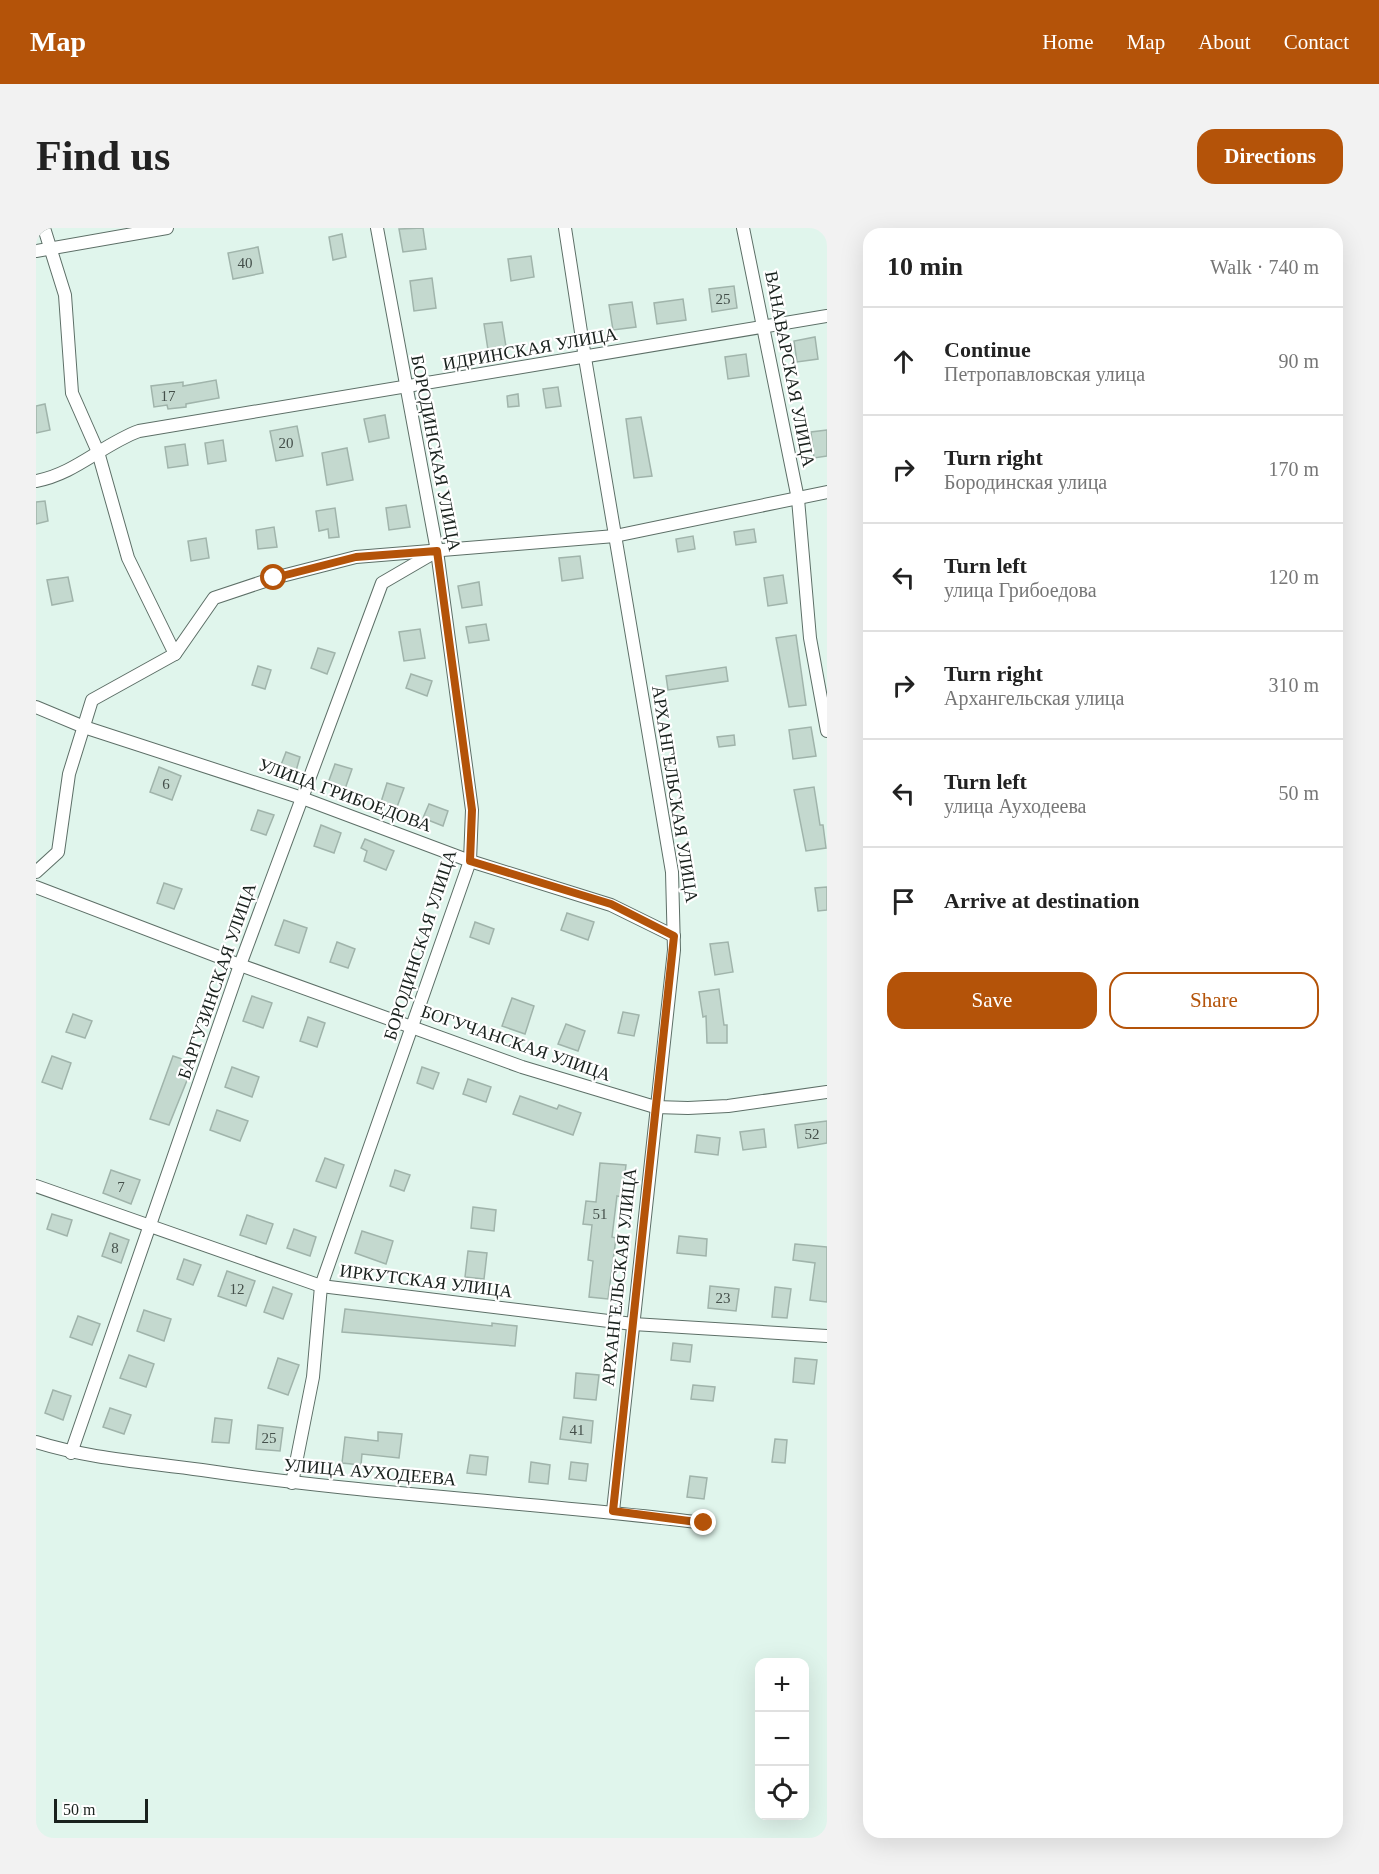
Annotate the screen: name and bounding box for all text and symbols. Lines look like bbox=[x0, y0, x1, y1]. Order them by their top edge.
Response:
text: Map bbox=[30, 26, 86, 57]
text: Home bbox=[1042, 30, 1094, 54]
text: Map bbox=[1127, 30, 1165, 54]
text: About bbox=[1198, 30, 1251, 54]
text: Contact bbox=[1284, 30, 1349, 54]
button: Directions bbox=[1197, 129, 1343, 184]
text: Find us bbox=[36, 133, 170, 179]
text: 10 min bbox=[887, 252, 963, 281]
house number: 40 bbox=[238, 255, 253, 271]
text: Walk · 740 m bbox=[1210, 256, 1319, 278]
street label: ВАНАВАРСКАЯ УЛИЦА bbox=[761, 269, 819, 469]
house number: 25 bbox=[716, 291, 731, 307]
street label: ИДРИНСКАЯ УЛИЦА bbox=[441, 324, 619, 374]
text: Continue bbox=[944, 337, 1031, 362]
icon: ahead bbox=[887, 345, 920, 378]
text: 90 m bbox=[1278, 350, 1319, 372]
street label: БОРОДИНСКАЯ УЛИЦА bbox=[407, 353, 465, 553]
text: Петропавловская улица bbox=[944, 363, 1145, 385]
house number: 17 bbox=[161, 388, 176, 404]
house number: 20 bbox=[279, 435, 294, 451]
text: Turn right bbox=[944, 445, 1043, 470]
icon: right bbox=[887, 453, 920, 486]
text: 170 m bbox=[1268, 458, 1319, 480]
text: Бородинская улица bbox=[944, 471, 1107, 493]
text: Turn left bbox=[944, 553, 1027, 578]
icon: left bbox=[887, 561, 920, 594]
route start bbox=[260, 564, 286, 590]
text: 120 m bbox=[1268, 566, 1319, 588]
text: улица Грибоедова bbox=[944, 579, 1097, 601]
text: Turn right bbox=[944, 661, 1043, 686]
icon: right bbox=[887, 669, 920, 702]
text: 310 m bbox=[1268, 674, 1319, 696]
street label: АРХАНГЕЛЬСКАЯ УЛИЦА bbox=[648, 684, 702, 904]
text: Архангельская улица bbox=[944, 687, 1124, 709]
street label: УЛИЦА ГРИБОЕДОВА bbox=[256, 754, 434, 836]
text: Turn left bbox=[944, 769, 1027, 794]
house number: 6 bbox=[162, 776, 170, 792]
icon: left bbox=[887, 777, 920, 810]
text: 50 m bbox=[1278, 782, 1319, 804]
text: улица Ауходеева bbox=[944, 795, 1086, 817]
street label: БОРОДИНСКАЯ УЛИЦА bbox=[380, 847, 460, 1043]
street label: БАРГУЗИНСКАЯ УЛИЦА bbox=[174, 880, 260, 1082]
icon: arrive bbox=[887, 885, 920, 918]
text: Arrive at destination bbox=[944, 888, 1140, 913]
button: Save bbox=[887, 972, 1097, 1029]
button: Share bbox=[1109, 972, 1319, 1029]
street label: БОГУЧАНСКАЯ УЛИЦА bbox=[418, 1001, 614, 1085]
house number: 52 bbox=[805, 1126, 820, 1142]
street label: АРХАНГЕЛЬСКАЯ УЛИЦА bbox=[598, 1167, 640, 1387]
house number: 7 bbox=[117, 1179, 125, 1195]
house number: 51 bbox=[593, 1206, 608, 1222]
house number: 8 bbox=[111, 1240, 119, 1256]
street label: ИРКУТСКАЯ УЛИЦА bbox=[339, 1260, 513, 1302]
house number: 12 bbox=[230, 1281, 245, 1297]
house number: 23 bbox=[716, 1290, 731, 1306]
house number: 41 bbox=[570, 1422, 585, 1438]
house number: 25 bbox=[262, 1430, 277, 1446]
street label: УЛИЦА АУХОДЕЕВА bbox=[283, 1455, 457, 1489]
route end bbox=[690, 1509, 716, 1535]
map controls bbox=[755, 1658, 809, 1820]
button: + bbox=[755, 1658, 809, 1712]
button: − bbox=[755, 1712, 809, 1766]
button: locate bbox=[755, 1766, 809, 1820]
scale bar bbox=[54, 1796, 148, 1824]
text: 50 m bbox=[63, 1801, 95, 1818]

